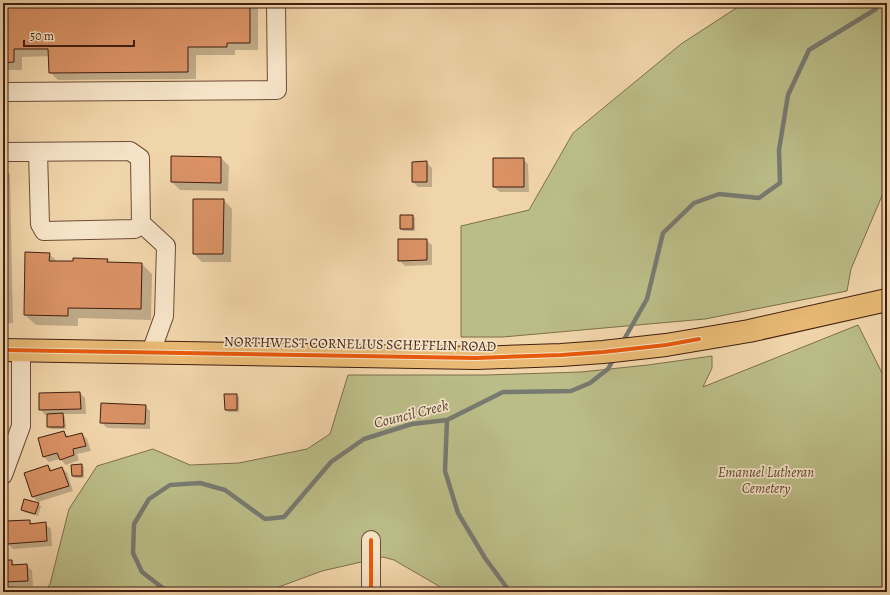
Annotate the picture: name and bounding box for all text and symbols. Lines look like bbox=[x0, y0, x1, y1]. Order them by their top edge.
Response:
scale bar bbox=[24, 22, 134, 48]
text: 50 m bbox=[30, 28, 54, 44]
street label: NORTHWEST CORNELIUS SCHEFFLIN ROAD bbox=[224, 332, 497, 356]
water label: Council Creek bbox=[372, 395, 451, 433]
park label: Emanuel Lutheran Cemetery bbox=[718, 463, 814, 498]

